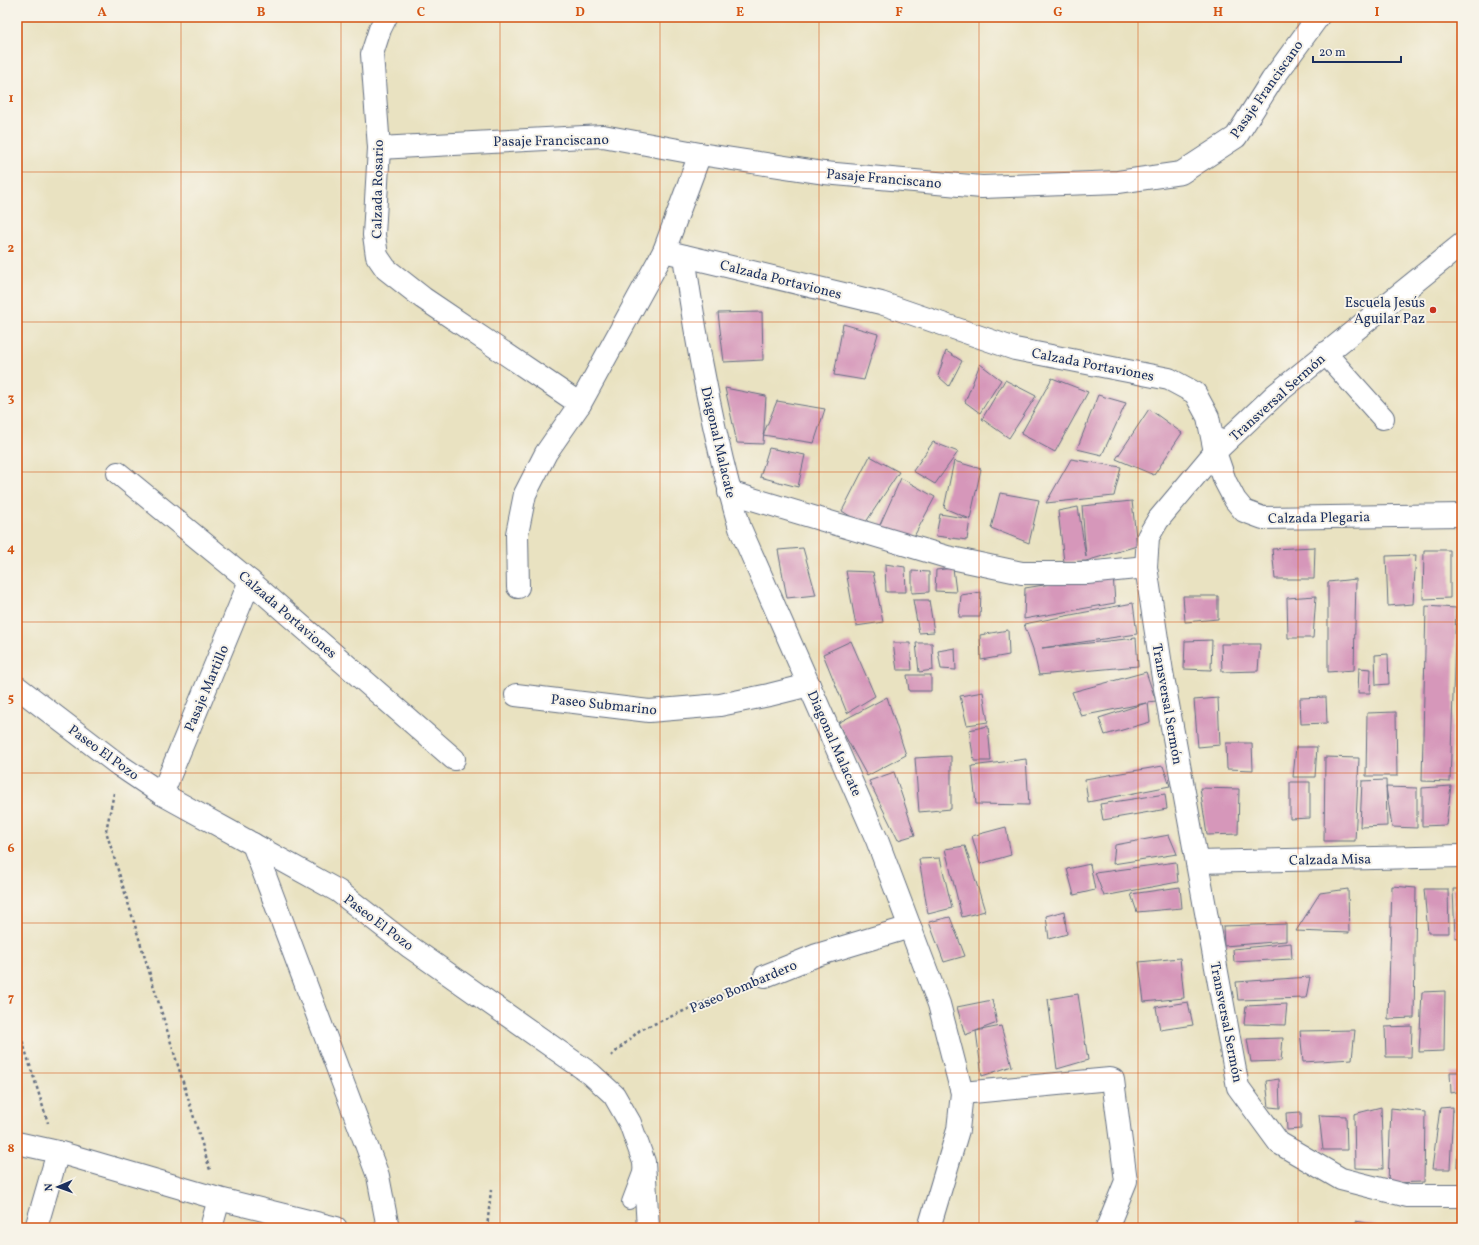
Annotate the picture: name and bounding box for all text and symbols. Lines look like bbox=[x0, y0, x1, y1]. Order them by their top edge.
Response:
text: A bbox=[97, 4, 107, 22]
text: B bbox=[257, 4, 266, 22]
text: C bbox=[417, 4, 425, 22]
text: D bbox=[575, 4, 585, 22]
text: E bbox=[736, 4, 744, 22]
text: F bbox=[895, 4, 903, 22]
text: G bbox=[1053, 4, 1063, 22]
text: H bbox=[1213, 4, 1223, 22]
text: I bbox=[1375, 4, 1380, 22]
street label: Pasaje Franciscano bbox=[1226, 37, 1308, 143]
scale bar bbox=[1313, 38, 1401, 64]
text: 20 m bbox=[1319, 45, 1346, 61]
text: 1 bbox=[8, 90, 14, 108]
street label: Pasaje Franciscano bbox=[493, 131, 609, 152]
street label: Calzada Rosario bbox=[368, 139, 389, 239]
street label: Pasaje Franciscano bbox=[825, 165, 942, 194]
text: 2 bbox=[8, 240, 15, 258]
street label: Calzada Portaviones bbox=[718, 256, 843, 305]
place label: Escuela Jesús Aguilar Paz bbox=[1345, 294, 1425, 329]
marker: Escuela Jesús Aguilar Paz bbox=[1428, 305, 1438, 315]
street label: Calzada Portaviones bbox=[1030, 344, 1156, 387]
street label: Transversal Sermón bbox=[1226, 350, 1330, 446]
street label: Diagonal Malacate bbox=[695, 385, 740, 500]
text: 3 bbox=[8, 390, 15, 408]
street label: Calzada Plegaria bbox=[1268, 508, 1370, 529]
text: 4 bbox=[7, 540, 15, 558]
street label: Calzada Portaviones bbox=[234, 567, 340, 663]
street label: Pasaje Martillo bbox=[181, 642, 234, 735]
street label: Transversal Sermón bbox=[1147, 642, 1187, 766]
street label: Diagonal Malacate bbox=[802, 688, 866, 800]
text: 5 bbox=[8, 690, 14, 708]
street label: Paseo Submarino bbox=[550, 690, 658, 721]
street label: Paseo El Pozo bbox=[64, 721, 142, 785]
text: 6 bbox=[7, 840, 15, 858]
street label: Calzada Misa bbox=[1289, 850, 1371, 871]
street label: Paseo El Pozo bbox=[339, 891, 417, 956]
street label: Paseo Bombardero bbox=[687, 956, 800, 1019]
street label: Transversal Sermón bbox=[1204, 960, 1247, 1084]
text: 7 bbox=[8, 990, 14, 1008]
text: 8 bbox=[7, 1140, 15, 1158]
north arrow bbox=[38, 1167, 78, 1207]
text: N bbox=[42, 1183, 57, 1192]

